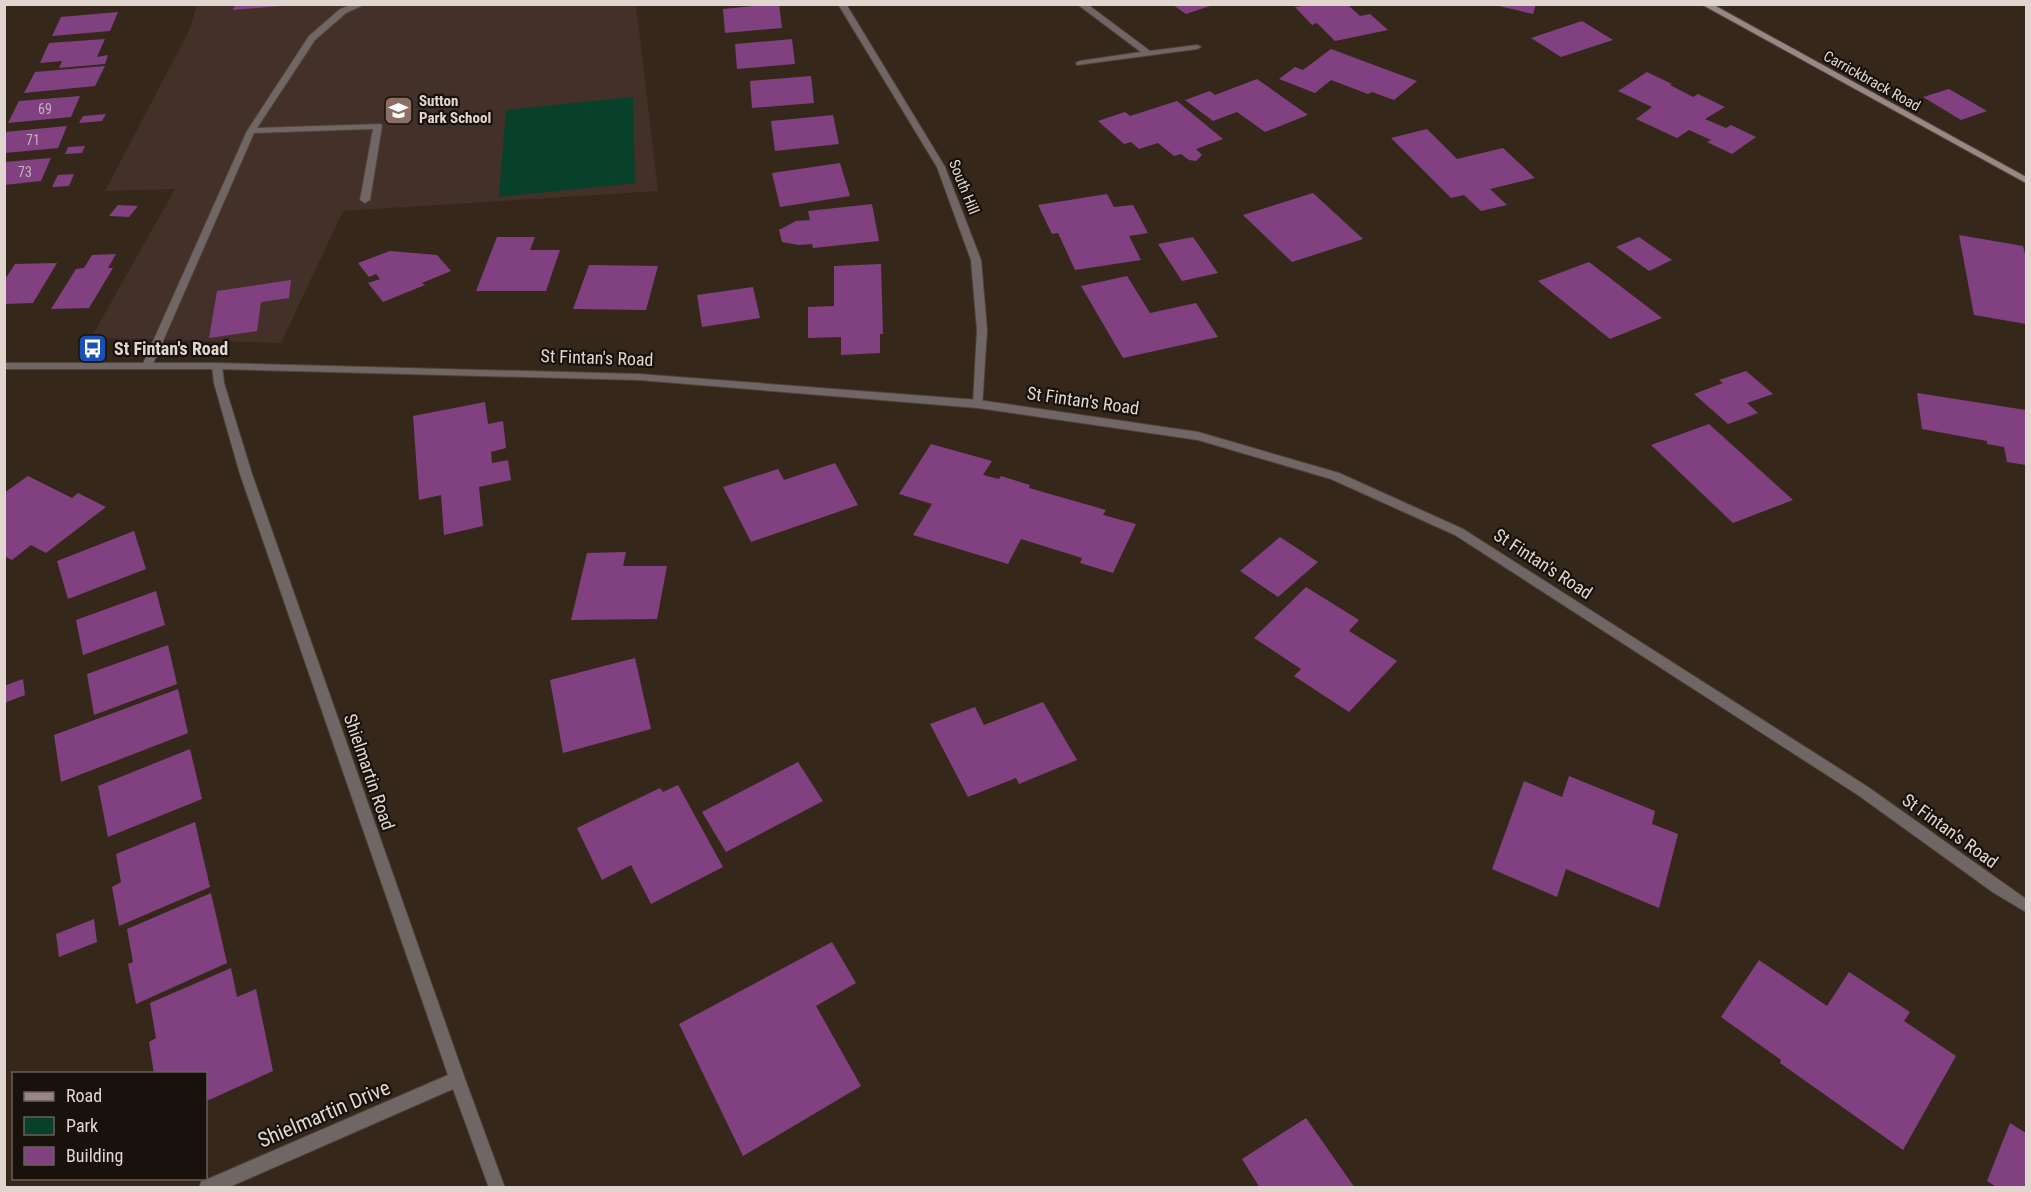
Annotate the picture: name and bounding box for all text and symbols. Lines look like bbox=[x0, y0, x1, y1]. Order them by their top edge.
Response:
street label: Carrickbrack Road bbox=[1820, 47, 1924, 115]
place label: Sutton Park School bbox=[419, 92, 491, 127]
school or university icon: Sutton Park School bbox=[382, 94, 414, 126]
house number: 69 bbox=[38, 101, 52, 117]
house number: 71 bbox=[26, 132, 40, 148]
street label: South Hill bbox=[945, 157, 983, 217]
house number: 73 bbox=[18, 164, 32, 180]
bus stop icon: St Fintan's Road bbox=[77, 333, 109, 365]
place label: St Fintan's Road bbox=[114, 338, 228, 359]
street label: St Fintan's Road bbox=[540, 345, 654, 370]
street label: St Fintan's Road bbox=[1026, 382, 1140, 419]
street label: St Fintan's Road bbox=[1490, 524, 1596, 603]
street label: Shielmartin Road bbox=[340, 711, 399, 833]
street label: St Fintan's Road bbox=[1898, 789, 2002, 872]
legend bbox=[12, 1072, 207, 1180]
street label: Shielmartin Drive bbox=[254, 1075, 394, 1153]
text: Road bbox=[66, 1085, 102, 1106]
text: Park bbox=[66, 1115, 98, 1136]
text: Building bbox=[66, 1145, 123, 1166]

